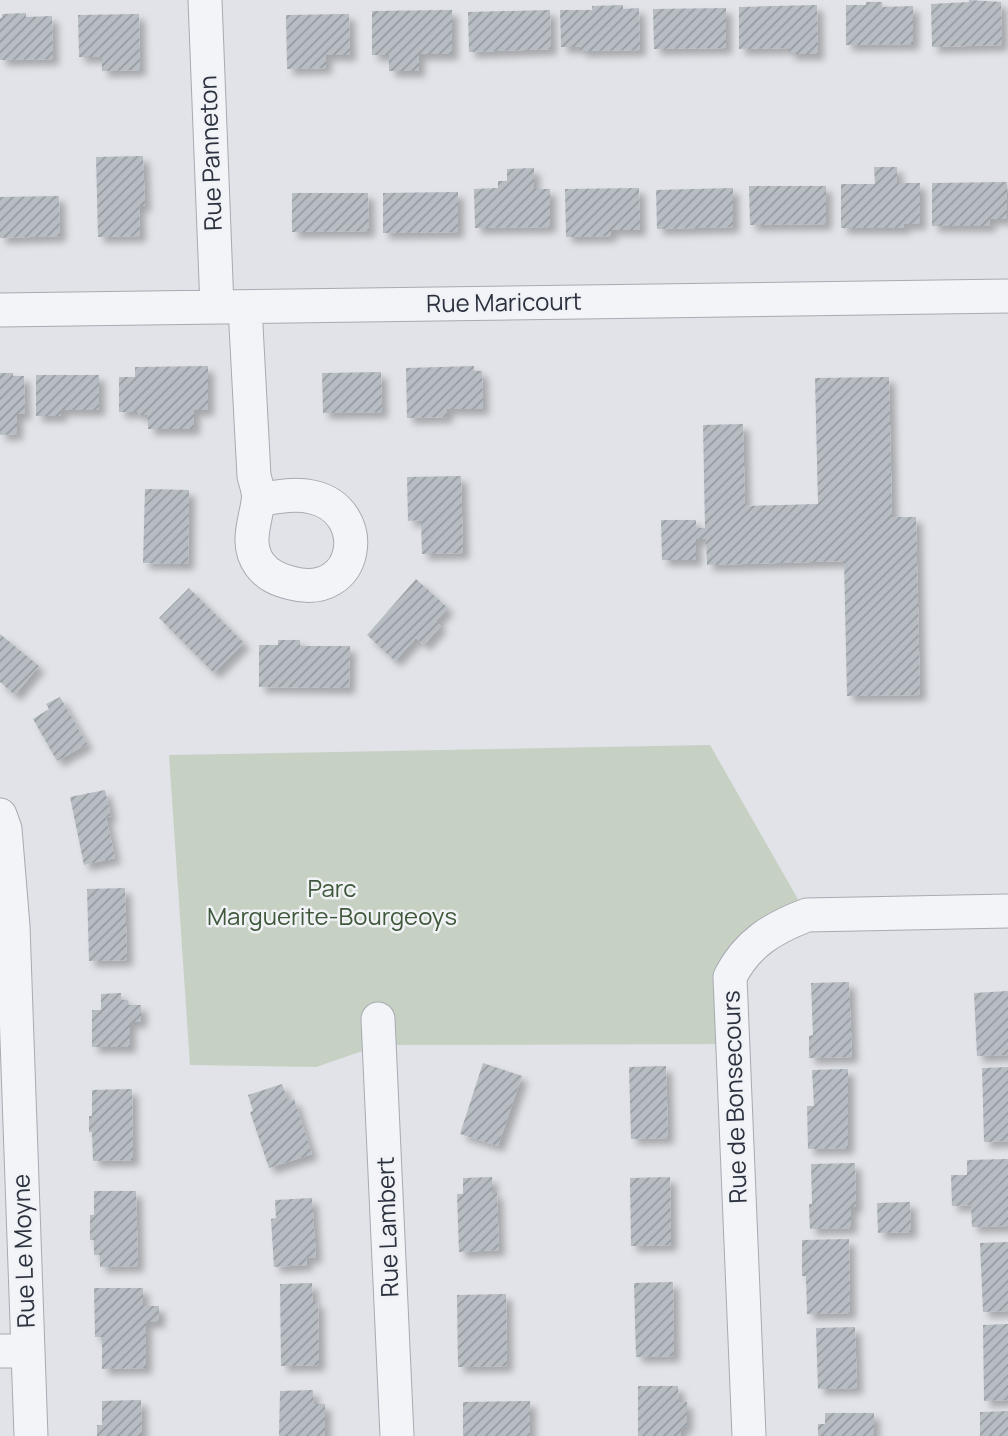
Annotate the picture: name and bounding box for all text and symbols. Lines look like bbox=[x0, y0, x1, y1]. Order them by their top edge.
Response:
street label: Rue Panneton bbox=[190, 75, 229, 231]
street label: Rue Maricourt bbox=[426, 284, 582, 319]
park label: Parc Marguerite-Bourgeoys bbox=[207, 871, 457, 932]
street label: Rue de Bonsecours bbox=[713, 990, 754, 1204]
street label: Rue Lambert bbox=[368, 1156, 405, 1298]
street label: Rue Le Moyne bbox=[3, 1173, 42, 1329]

